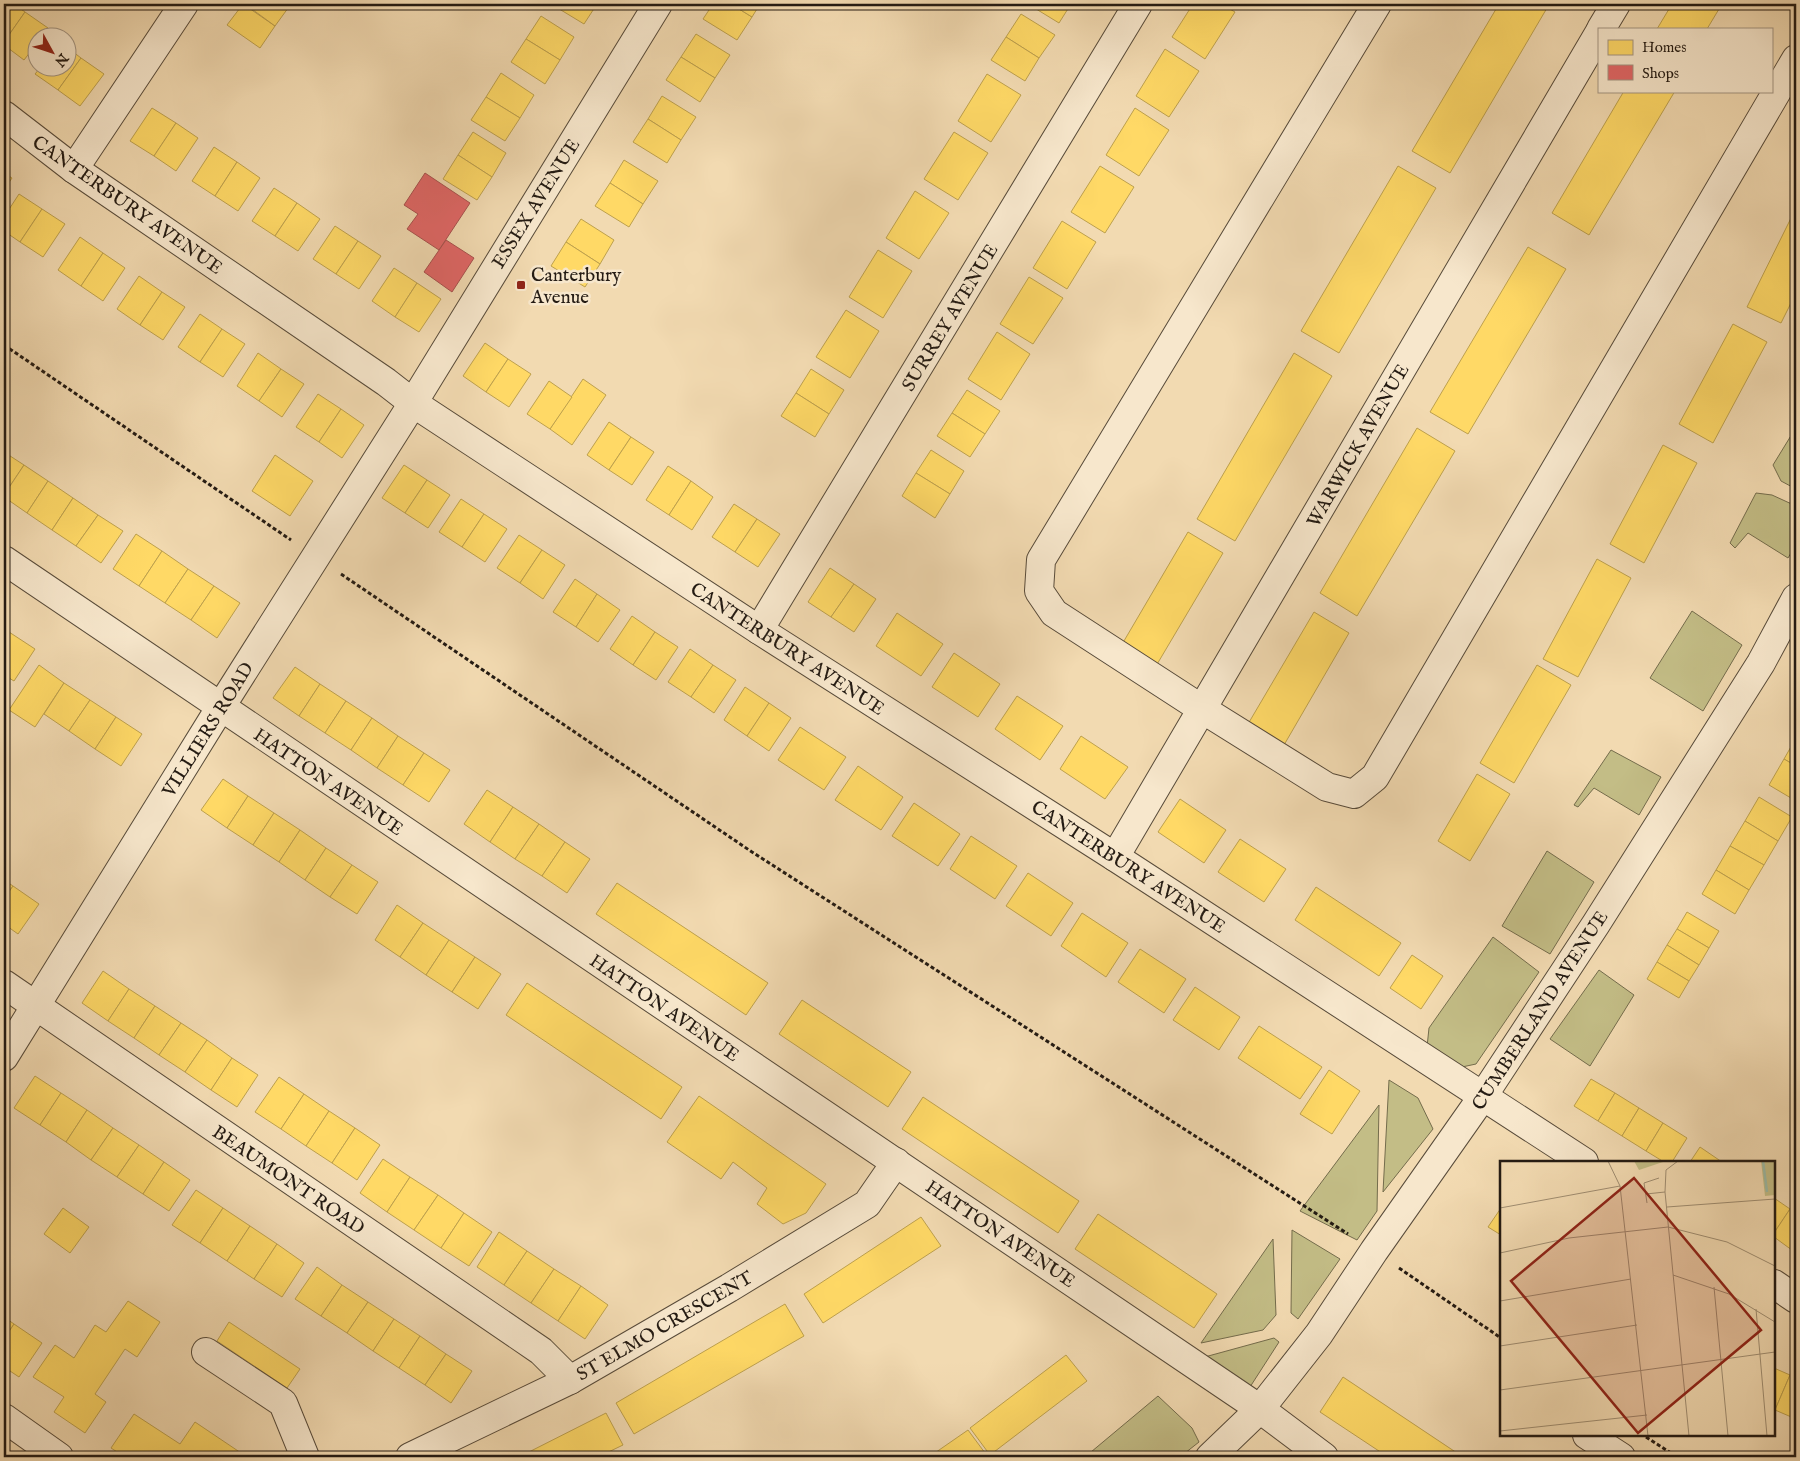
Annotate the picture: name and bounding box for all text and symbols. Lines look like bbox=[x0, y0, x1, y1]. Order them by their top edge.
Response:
north arrow bbox=[28, 28, 78, 78]
legend bbox=[1598, 28, 1772, 92]
text: Homes bbox=[1642, 38, 1686, 57]
text: N bbox=[50, 49, 73, 70]
text: Shops bbox=[1642, 64, 1679, 83]
street label: CANTERBURY AVENUE bbox=[27, 131, 227, 281]
street label: ESSEX AVENUE bbox=[487, 135, 586, 273]
street label: SURREY AVENUE bbox=[897, 240, 1004, 396]
place label: Canterbury Avenue bbox=[530, 264, 622, 310]
marker: Canterbury Avenue bbox=[515, 279, 527, 291]
street label: WARWICK AVENUE bbox=[1302, 360, 1415, 532]
street label: CANTERBURY AVENUE bbox=[685, 578, 889, 722]
street label: VILLIERS ROAD bbox=[157, 658, 260, 803]
street label: HATTON AVENUE bbox=[248, 724, 408, 842]
street label: CANTERBURY AVENUE bbox=[1026, 796, 1230, 940]
street label: CUMBERLAND AVENUE bbox=[1467, 907, 1614, 1115]
street label: HATTON AVENUE bbox=[584, 950, 744, 1068]
street label: BEAUMONT ROAD bbox=[207, 1121, 369, 1241]
inset map bbox=[1500, 1161, 1775, 1436]
street label: HATTON AVENUE bbox=[920, 1176, 1080, 1294]
street label: ST ELMO CRESCENT bbox=[572, 1266, 758, 1387]

